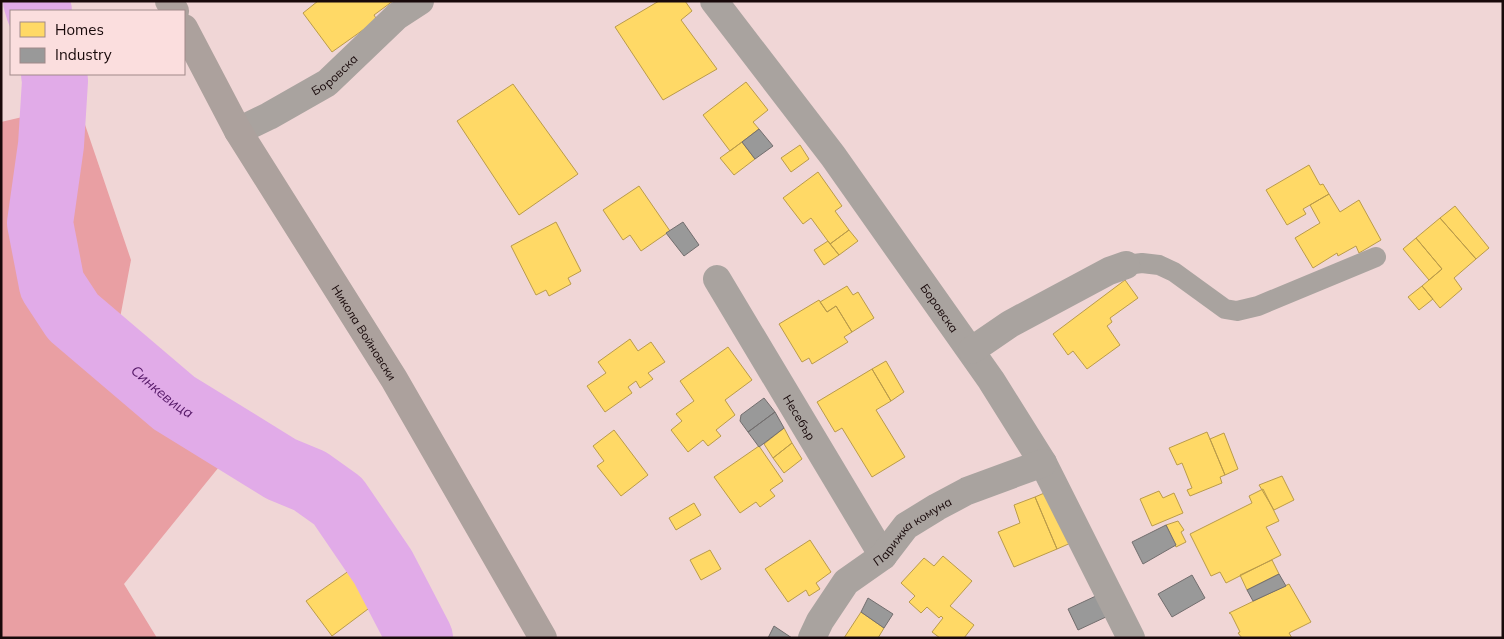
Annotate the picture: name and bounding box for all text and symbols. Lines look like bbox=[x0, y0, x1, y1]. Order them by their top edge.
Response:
legend bbox=[10, 10, 185, 75]
text: Homes bbox=[55, 20, 104, 39]
text: Industry bbox=[55, 45, 112, 64]
street label: Боровска bbox=[308, 51, 360, 98]
street label: Боровска bbox=[918, 280, 962, 335]
street label: Никола Войновски bbox=[329, 282, 400, 383]
water label: Синкевица bbox=[127, 361, 197, 422]
street label: Несебър bbox=[780, 392, 819, 443]
street label: Парижка комуна bbox=[870, 493, 954, 568]

